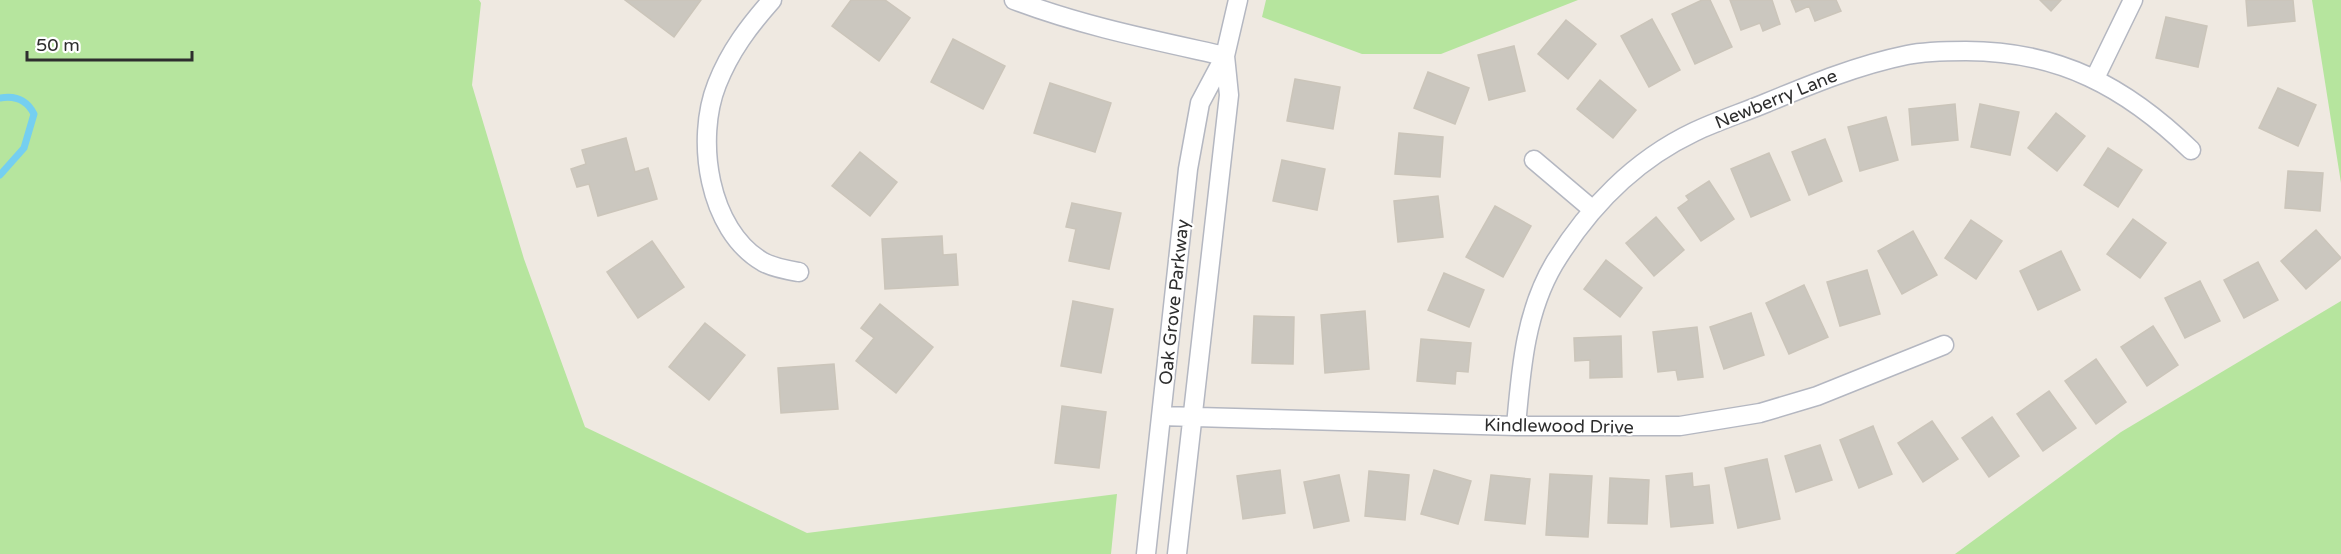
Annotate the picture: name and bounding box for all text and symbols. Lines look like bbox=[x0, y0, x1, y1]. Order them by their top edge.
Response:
scale bar bbox=[27, 24, 192, 62]
text: 50 m bbox=[36, 34, 80, 56]
street label: Newberry Lane bbox=[1712, 64, 1840, 134]
street label: Oak Grove Parkway bbox=[1154, 218, 1194, 386]
street label: Kindlewood Drive bbox=[1484, 414, 1634, 438]

